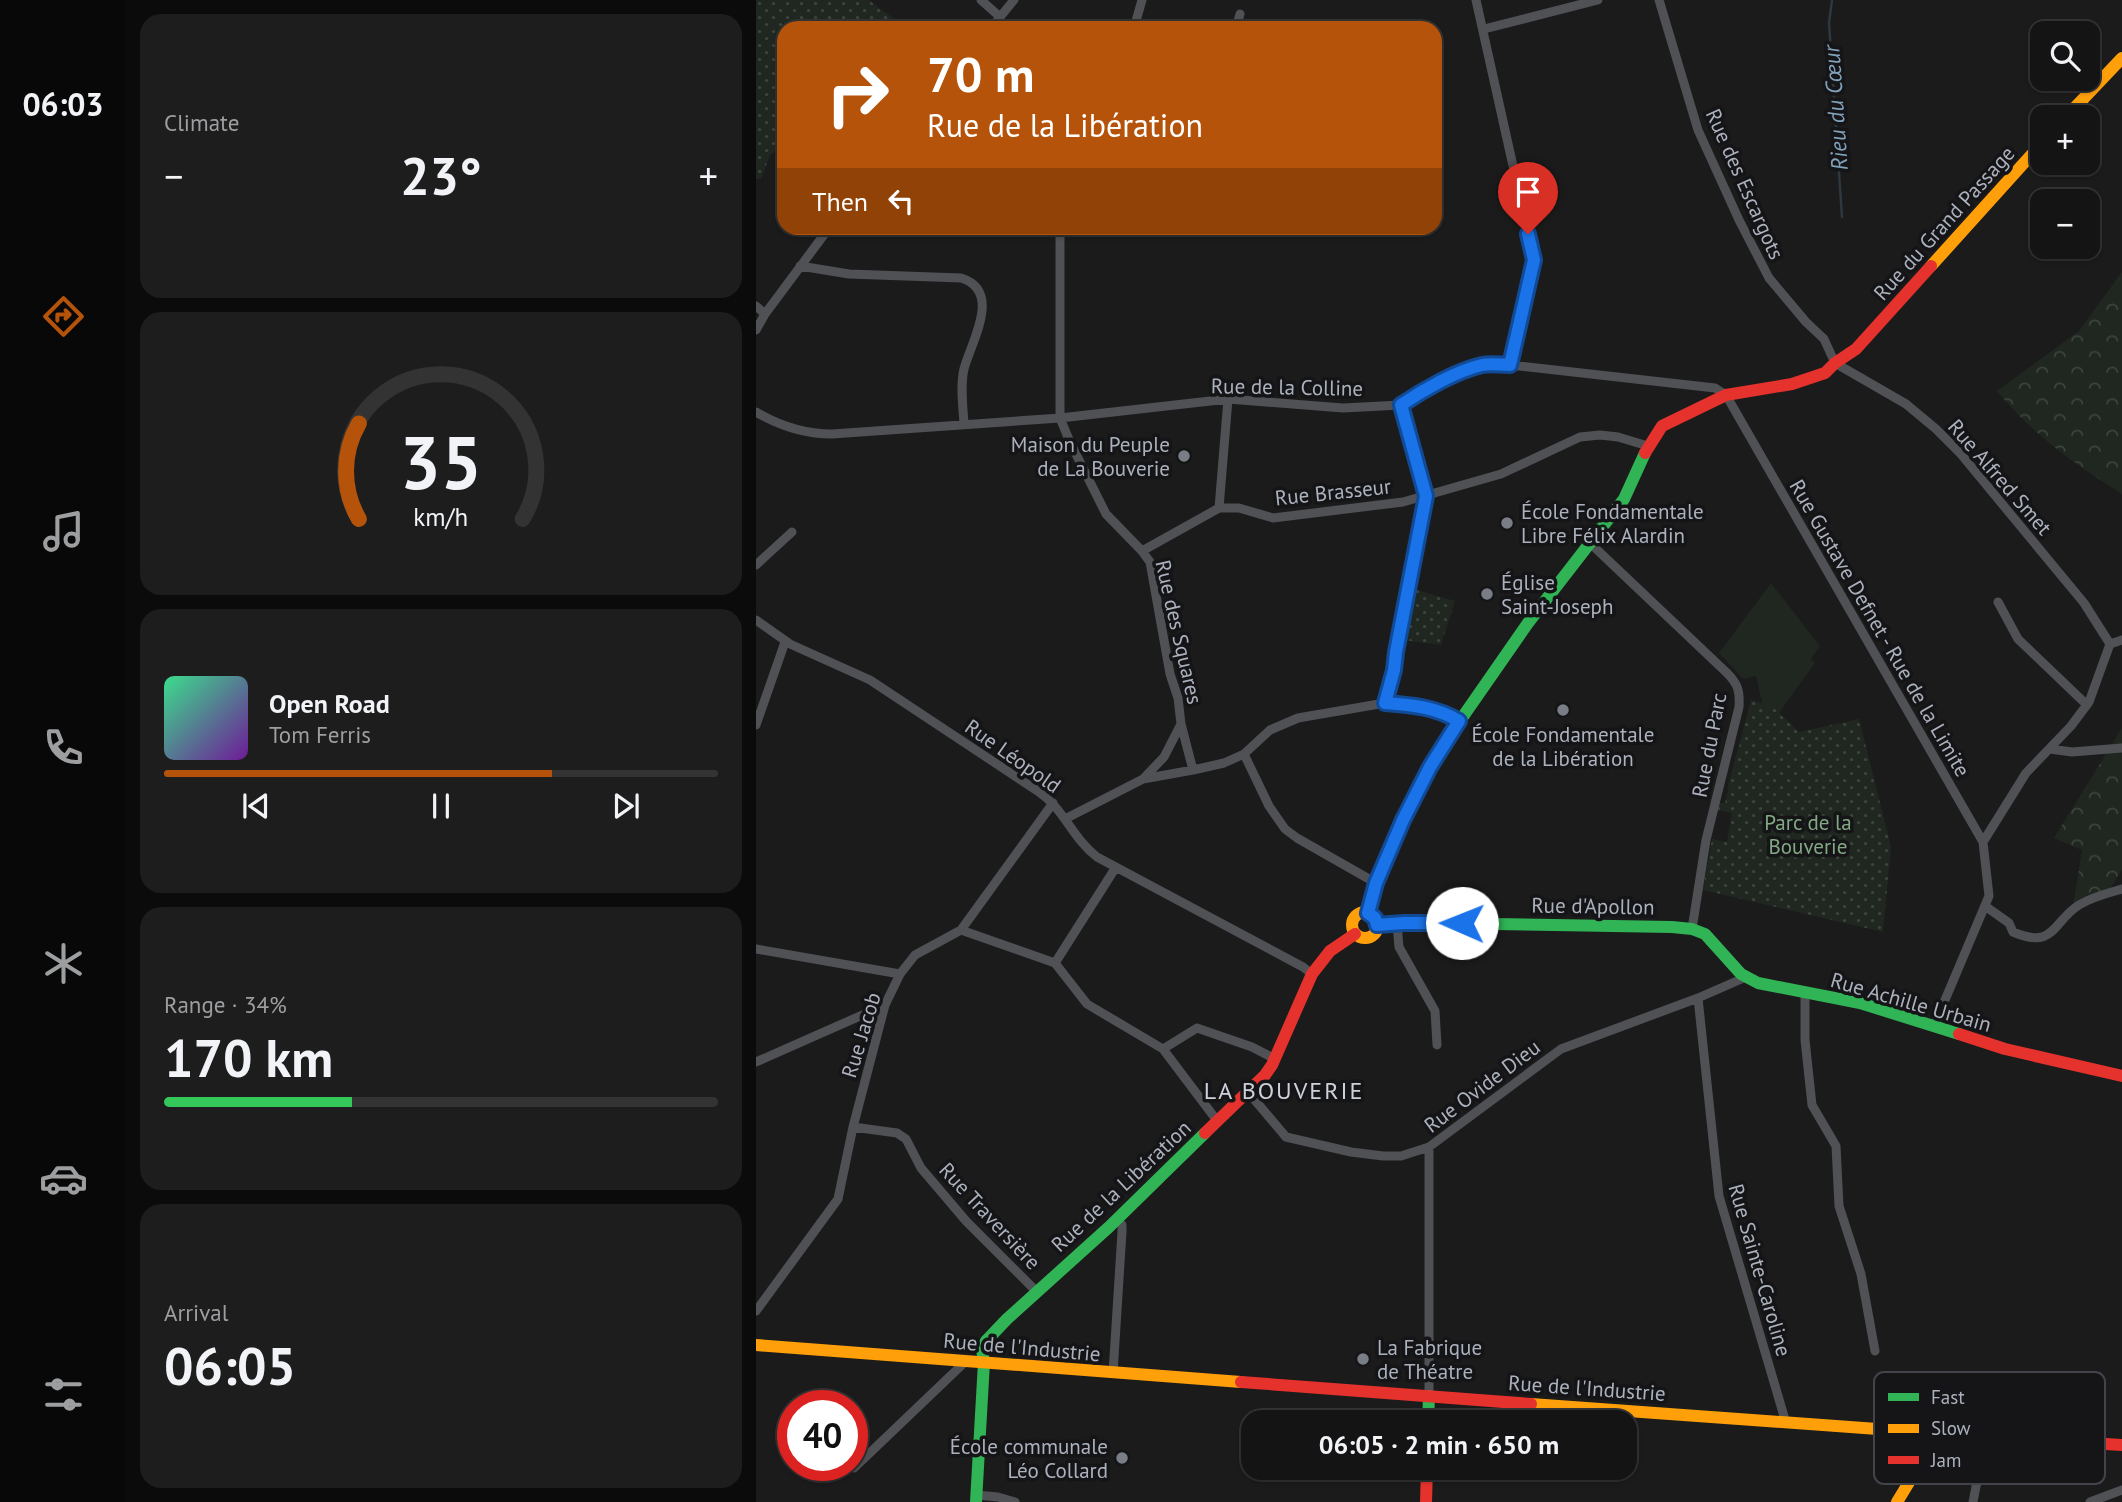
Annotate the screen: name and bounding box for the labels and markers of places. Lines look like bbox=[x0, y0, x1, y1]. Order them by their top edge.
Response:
pin bbox=[1498, 162, 1558, 234]
place label: Maison du Peuple de La Bouverie bbox=[1011, 431, 1170, 482]
marker: Maison du Peuple de La Bouverie bbox=[1176, 448, 1192, 464]
place label: École Fondamentale Libre Félix Alardin bbox=[1521, 498, 1704, 549]
marker: École Fondamentale Libre Félix Alardin bbox=[1499, 515, 1515, 531]
place label: Église Saint-Joseph bbox=[1501, 569, 1613, 620]
marker: Église Saint-Joseph bbox=[1479, 586, 1495, 602]
marker: École Fondamentale de la Libération bbox=[1555, 702, 1571, 718]
place label: École Fondamentale de la Libération bbox=[1472, 721, 1654, 772]
place label: La Fabrique de Théatre bbox=[1377, 1334, 1482, 1385]
marker: La Fabrique de Théatre bbox=[1355, 1351, 1371, 1367]
place label: École communale Léo Collard bbox=[950, 1433, 1108, 1484]
marker: École communale Léo Collard bbox=[1114, 1450, 1130, 1466]

